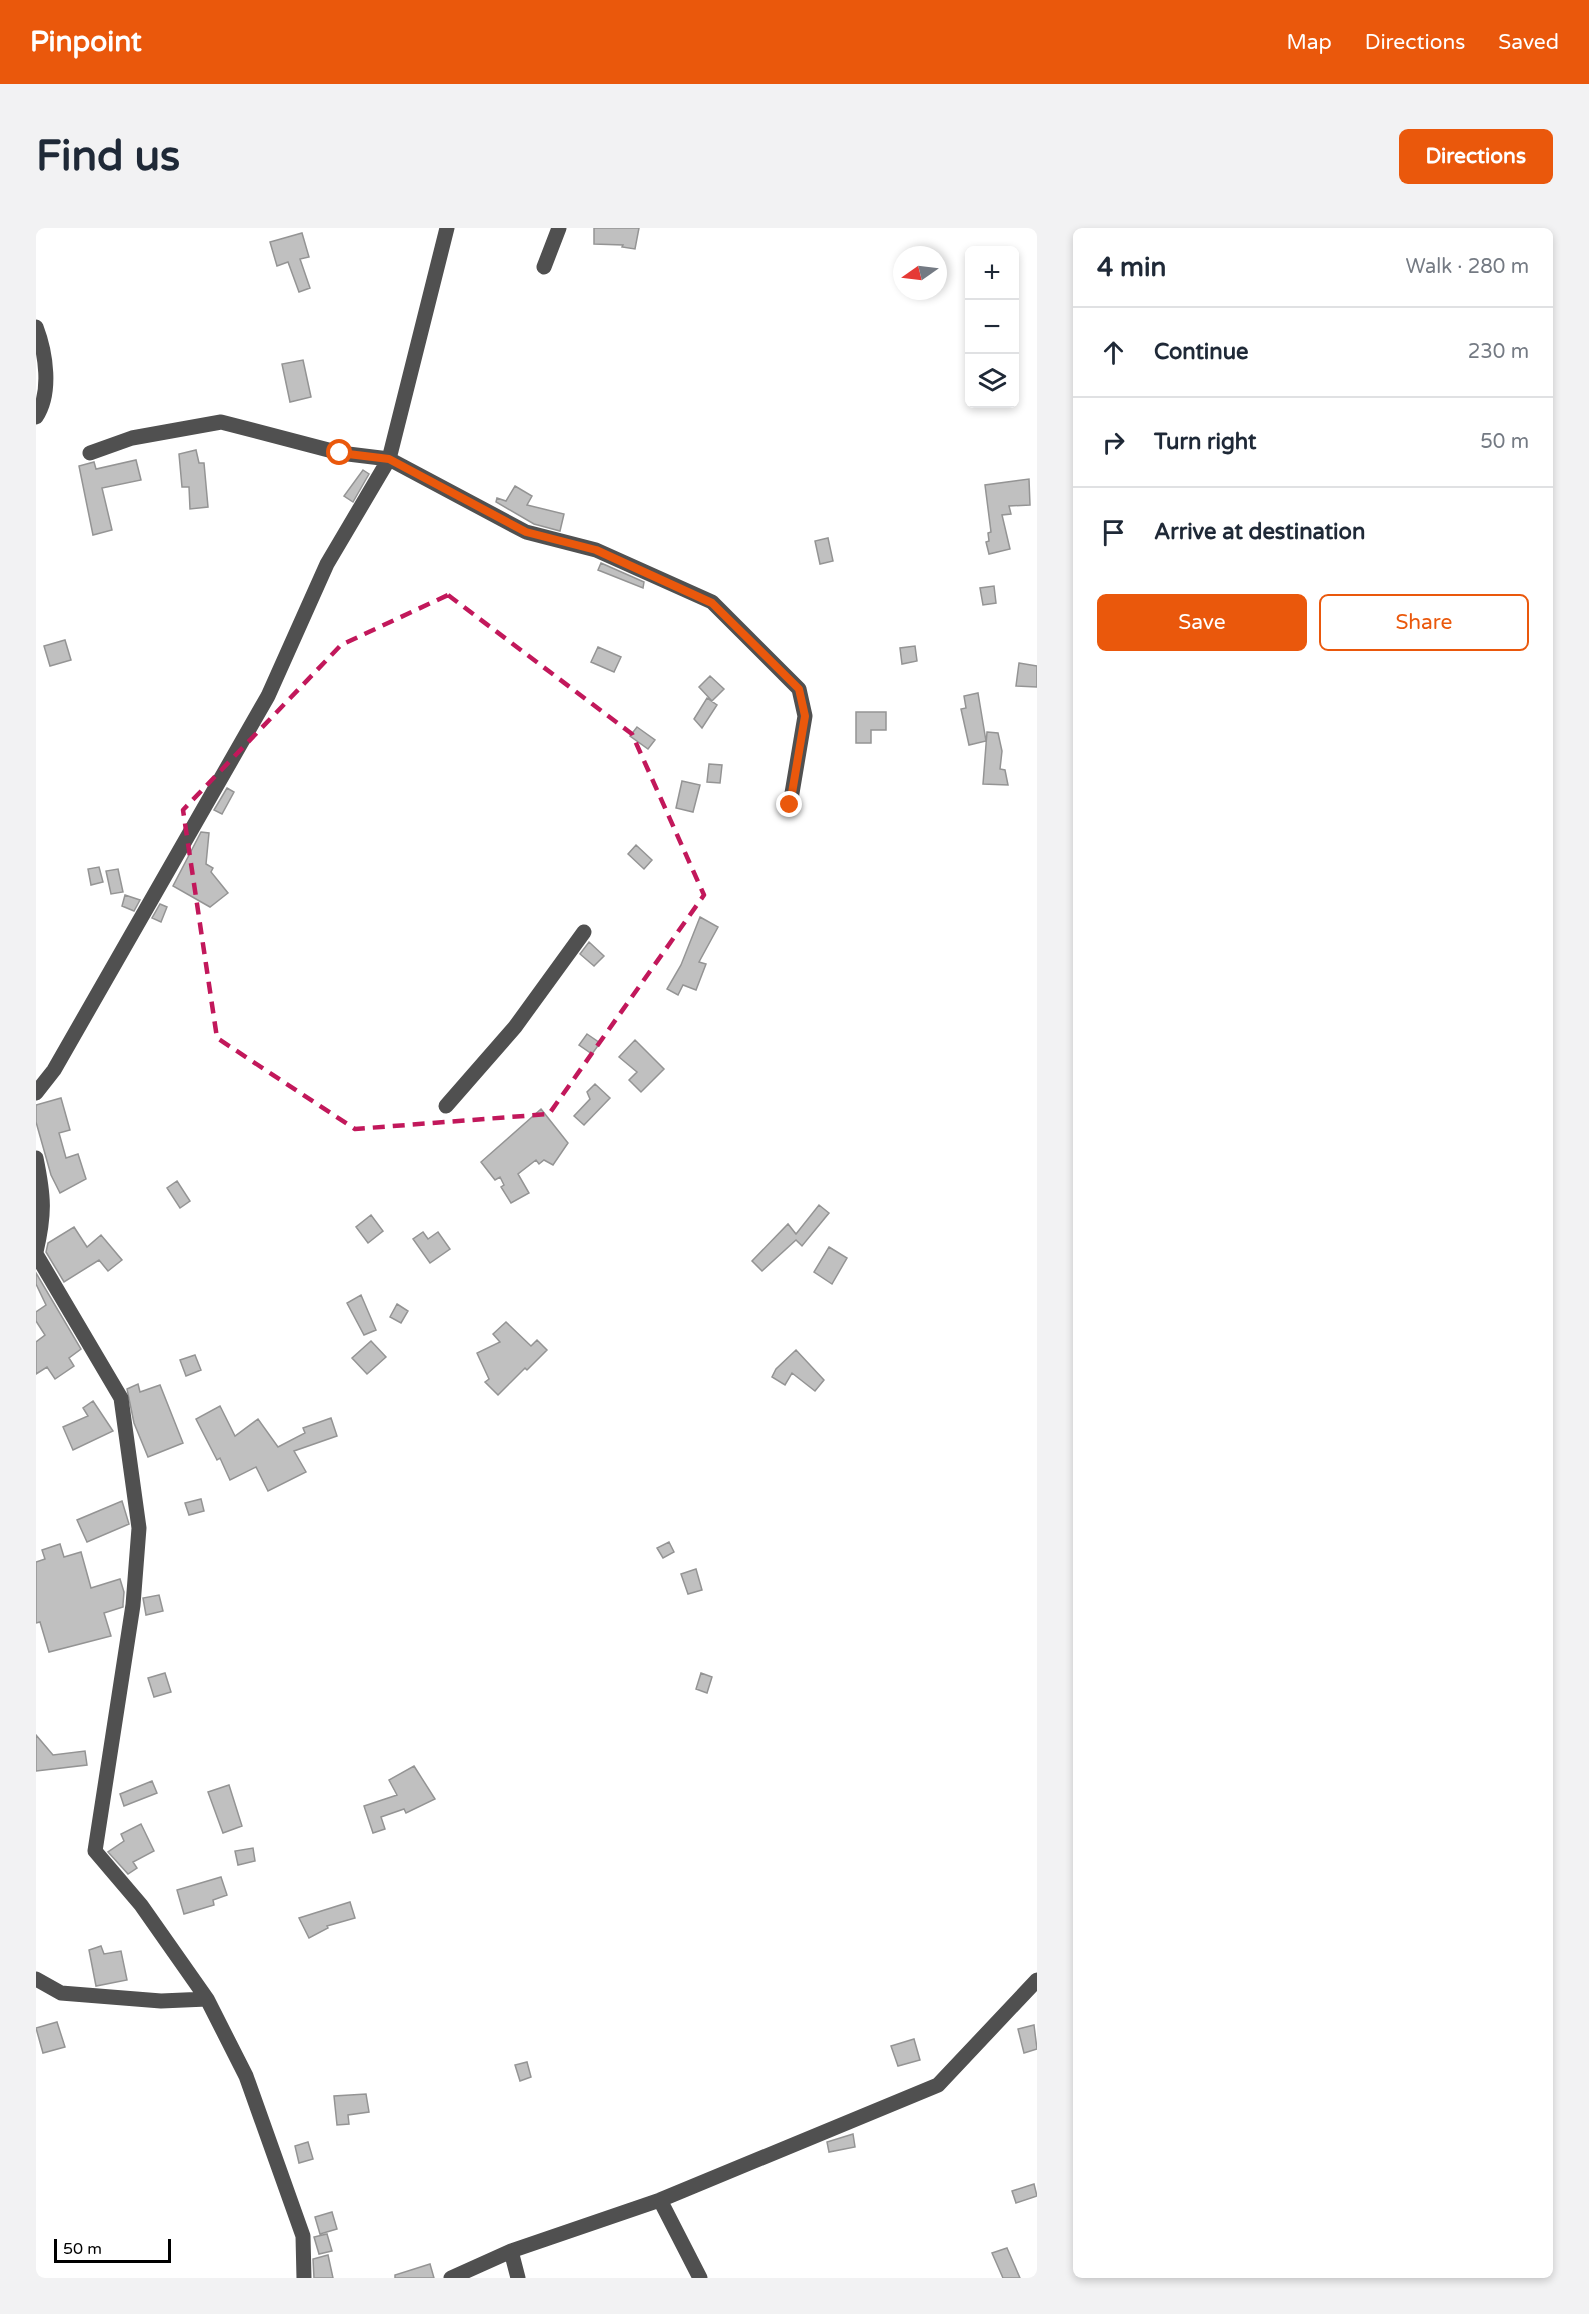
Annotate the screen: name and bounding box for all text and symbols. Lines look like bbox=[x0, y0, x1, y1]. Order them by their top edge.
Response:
text: Pinpoint bbox=[30, 25, 142, 59]
text: Map bbox=[1286, 30, 1332, 55]
text: Directions bbox=[1365, 30, 1465, 55]
text: Saved bbox=[1498, 30, 1559, 55]
button: Directions bbox=[1399, 129, 1553, 184]
text: Find us bbox=[36, 131, 180, 182]
north arrow bbox=[893, 246, 947, 300]
map controls bbox=[965, 246, 1019, 408]
button: + bbox=[965, 246, 1019, 300]
text: 4 min bbox=[1097, 252, 1166, 283]
text: Walk · 280 m bbox=[1406, 255, 1529, 279]
button: − bbox=[965, 300, 1019, 354]
icon: ahead bbox=[1097, 336, 1130, 369]
text: Continue bbox=[1154, 339, 1249, 365]
text: 230 m bbox=[1468, 340, 1529, 364]
button: layers bbox=[965, 354, 1019, 408]
icon: right bbox=[1097, 426, 1130, 459]
text: Turn right bbox=[1154, 429, 1256, 455]
text: 50 m bbox=[1480, 430, 1529, 454]
route start bbox=[326, 439, 352, 465]
icon: arrive bbox=[1097, 516, 1130, 549]
text: Arrive at destination bbox=[1154, 519, 1365, 545]
button: Save bbox=[1097, 594, 1307, 651]
button: Share bbox=[1319, 594, 1529, 651]
route end bbox=[776, 791, 802, 817]
scale bar bbox=[54, 2236, 171, 2264]
text: 50 m bbox=[63, 2239, 102, 2259]

